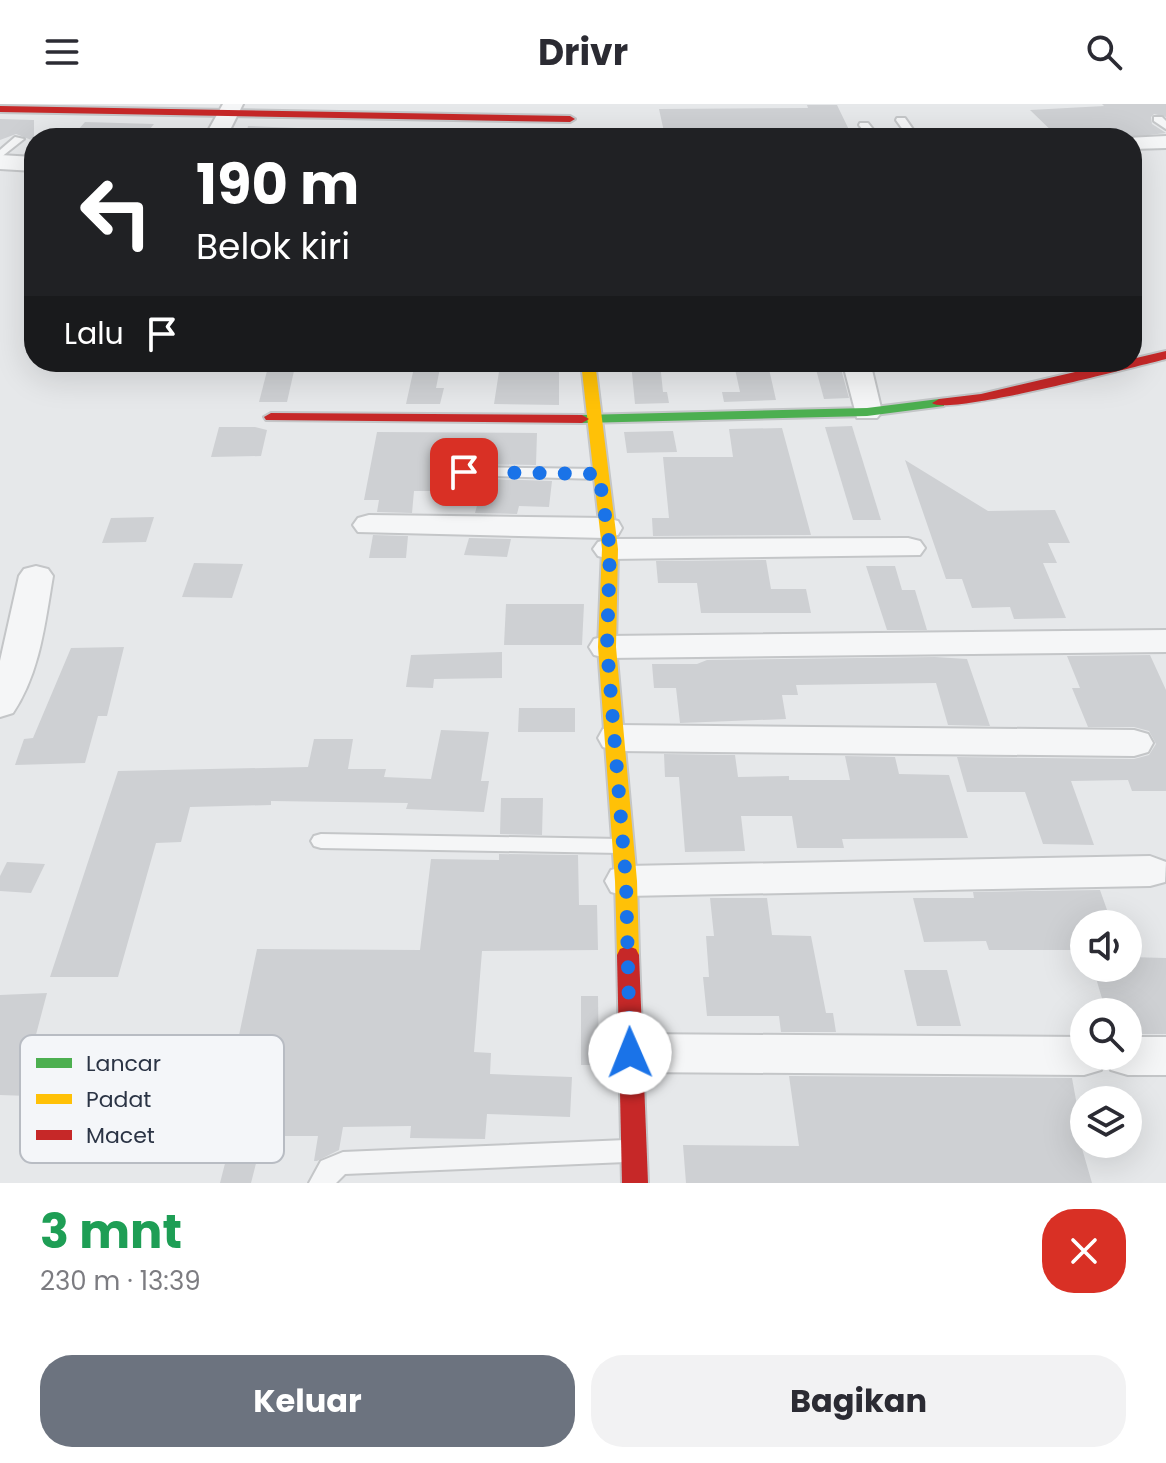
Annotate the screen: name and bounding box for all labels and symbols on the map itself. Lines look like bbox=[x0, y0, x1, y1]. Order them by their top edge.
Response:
pin bbox=[430, 438, 498, 506]
position arrow bbox=[588, 1011, 672, 1095]
legend bbox=[20, 1035, 284, 1163]
text: Lancar bbox=[86, 1048, 161, 1079]
text: Padat bbox=[86, 1084, 151, 1115]
text: Macet bbox=[86, 1120, 155, 1151]

